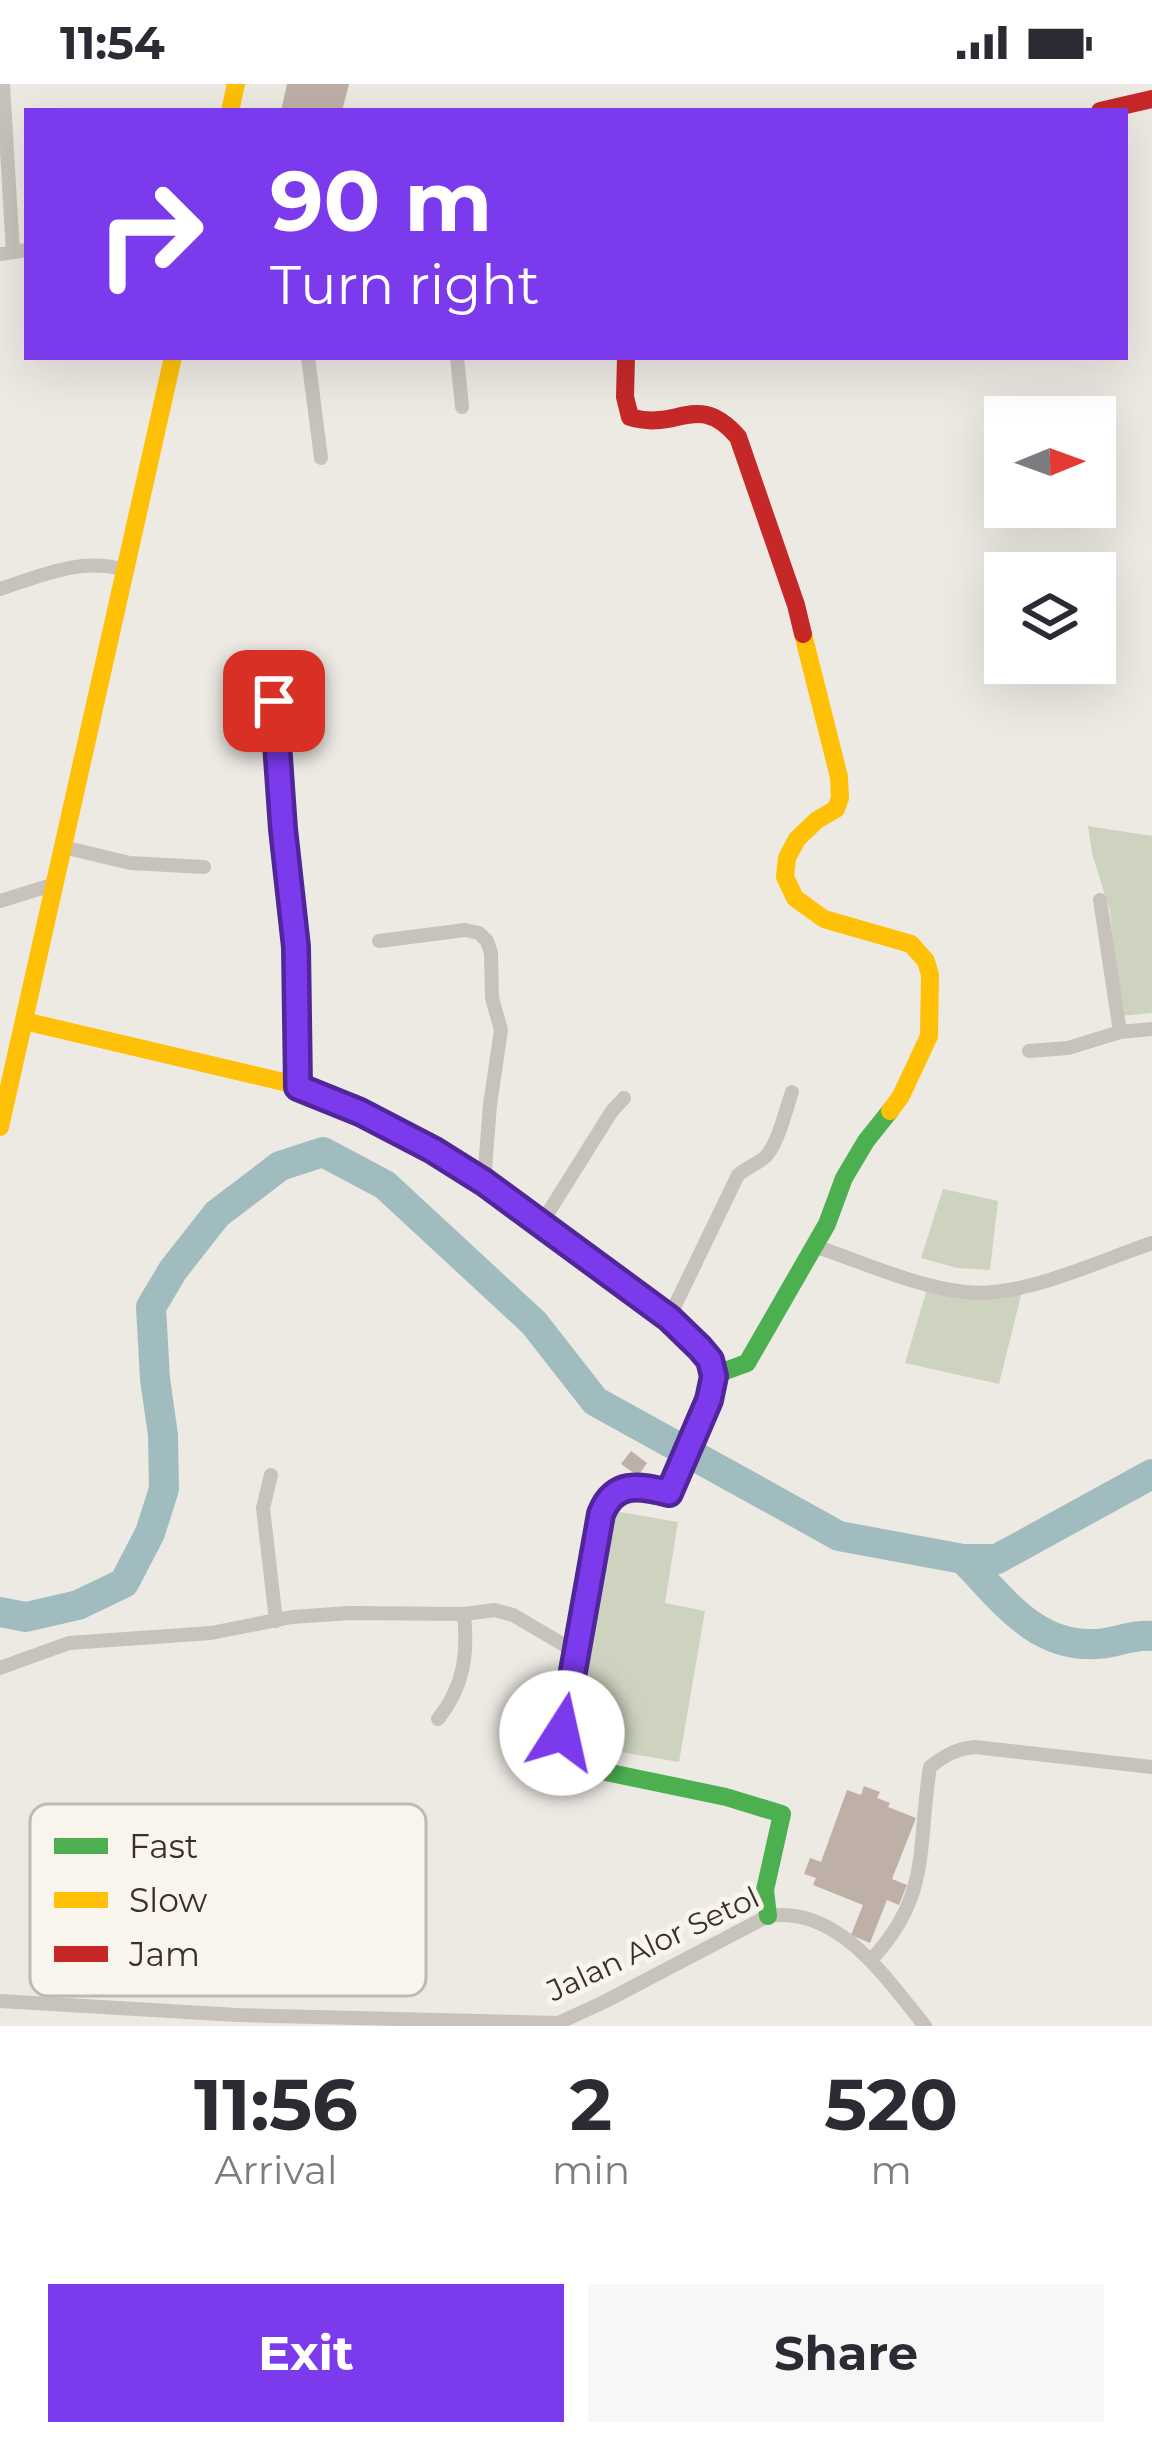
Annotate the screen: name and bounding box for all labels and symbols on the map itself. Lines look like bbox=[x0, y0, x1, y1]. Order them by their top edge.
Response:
north arrow bbox=[984, 396, 1116, 528]
pin bbox=[223, 650, 325, 752]
position arrow bbox=[499, 1670, 625, 1796]
legend bbox=[30, 1804, 426, 1996]
text: Fast bbox=[129, 1826, 198, 1866]
street label: Jalan Alor Setol bbox=[540, 1879, 765, 2010]
text: Slow bbox=[129, 1880, 207, 1920]
text: Jam bbox=[128, 1934, 200, 1974]

